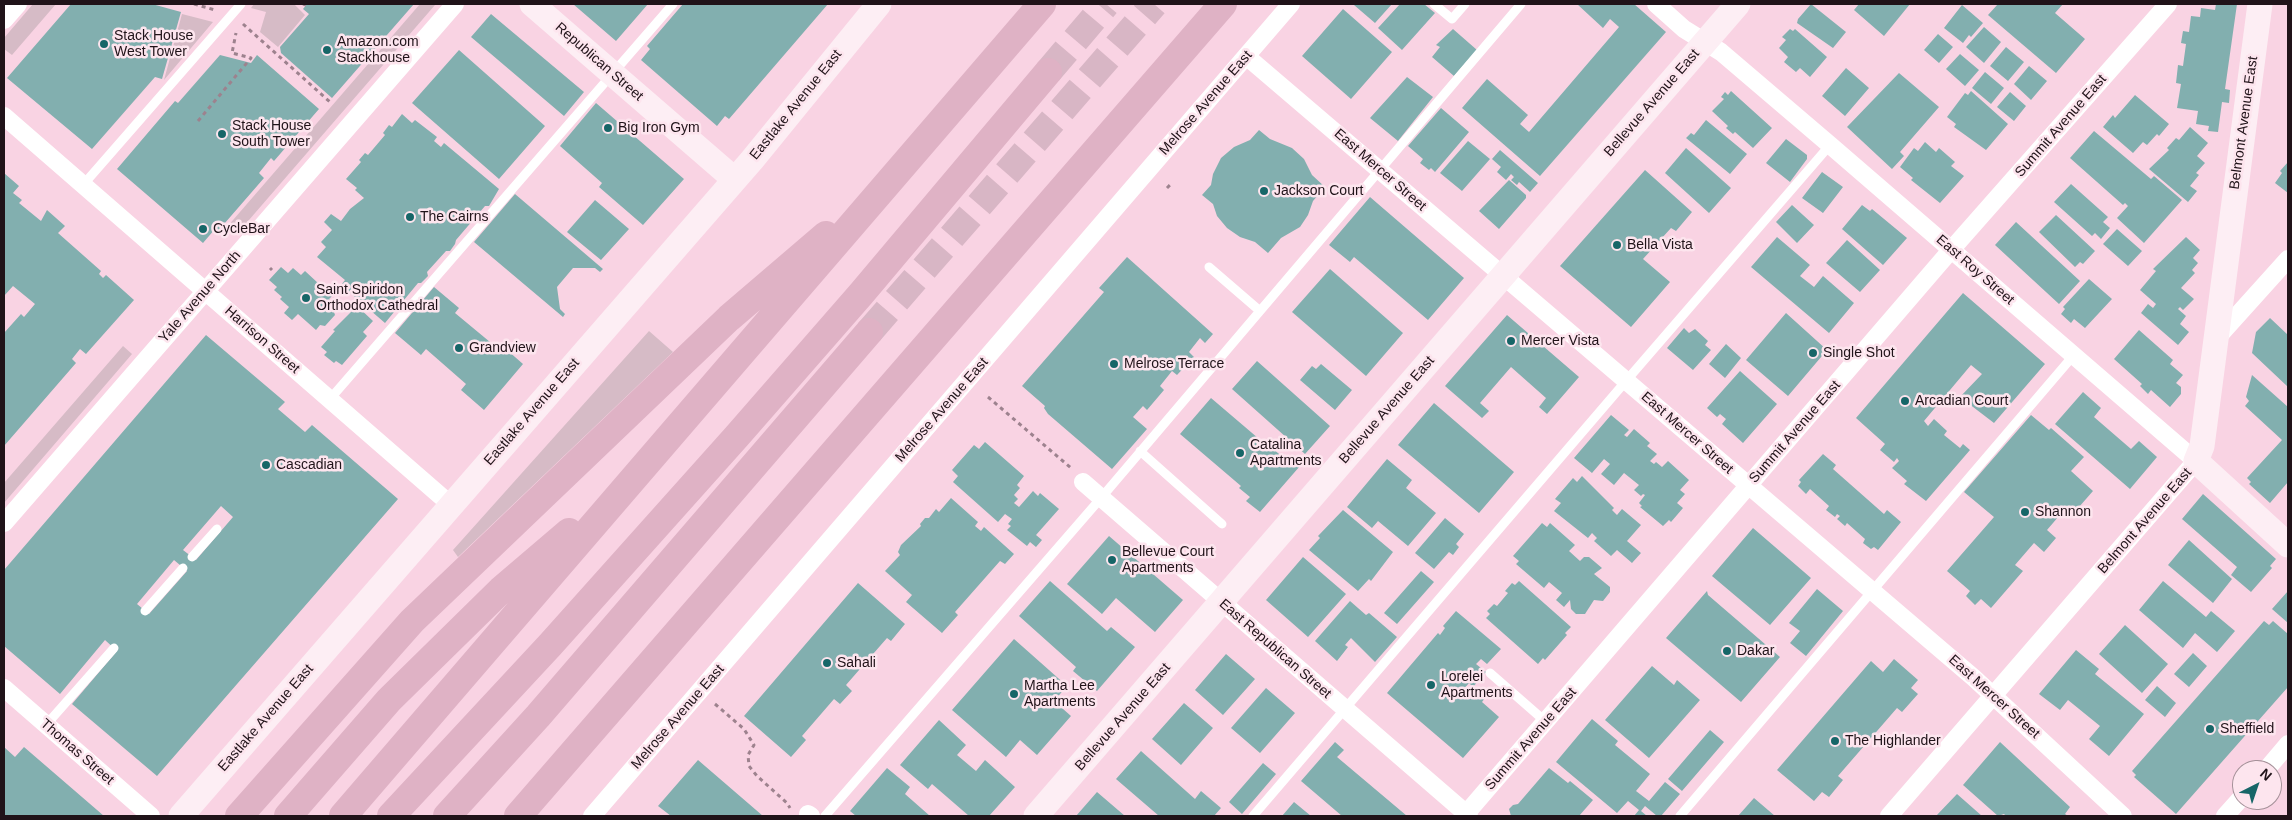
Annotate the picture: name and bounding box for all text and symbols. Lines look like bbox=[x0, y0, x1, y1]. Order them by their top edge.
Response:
street label: Republican Street bbox=[551, 19, 647, 105]
place label: Stack House West Tower bbox=[114, 28, 193, 60]
place label: Amazon.com Stackhouse bbox=[337, 34, 419, 66]
marker: Stack House West Tower bbox=[98, 38, 110, 50]
marker: Amazon.com Stackhouse bbox=[321, 44, 333, 56]
street label: Bellevue Avenue East bbox=[1601, 46, 1703, 160]
street label: Eastlake Avenue East bbox=[746, 47, 846, 163]
street label: Melrose Avenue East bbox=[1156, 47, 1256, 159]
street label: Belmont Avenue East bbox=[2226, 55, 2262, 191]
street label: Summit Avenue East bbox=[2012, 71, 2110, 181]
place label: Stack House South Tower bbox=[232, 118, 311, 150]
place label: Big Iron Gym bbox=[618, 120, 700, 136]
marker: Big Iron Gym bbox=[602, 122, 614, 134]
street label: East Mercer Street bbox=[1330, 125, 1430, 215]
marker: Stack House South Tower bbox=[216, 128, 228, 140]
place label: Jackson Court bbox=[1274, 183, 1363, 199]
marker: Jackson Court bbox=[1258, 185, 1270, 197]
place label: The Cairns bbox=[420, 209, 488, 225]
marker: The Cairns bbox=[404, 211, 416, 223]
place label: CycleBar bbox=[213, 221, 270, 237]
marker: CycleBar bbox=[197, 223, 209, 235]
street label: East Roy Street bbox=[1932, 232, 2018, 308]
place label: Bella Vista bbox=[1627, 237, 1693, 253]
marker: Bella Vista bbox=[1611, 239, 1623, 251]
street label: Yale Avenue North bbox=[156, 248, 244, 346]
place label: Saint Spiridon Orthodox Cathedral bbox=[316, 282, 438, 314]
marker: Saint Spiridon Orthodox Cathedral bbox=[300, 292, 312, 304]
street label: Harrison Street bbox=[221, 303, 303, 377]
place label: Mercer Vista bbox=[1521, 333, 1599, 349]
marker: Mercer Vista bbox=[1505, 335, 1517, 347]
place label: Grandview bbox=[469, 340, 536, 356]
marker: Grandview bbox=[453, 342, 465, 354]
place label: Single Shot bbox=[1823, 345, 1895, 361]
marker: Single Shot bbox=[1807, 347, 1819, 359]
street label: Bellevue Avenue East bbox=[1336, 353, 1438, 467]
street label: Melrose Avenue East bbox=[892, 354, 992, 466]
street label: Eastlake Avenue East bbox=[481, 355, 583, 469]
place label: Melrose Terrace bbox=[1124, 356, 1224, 372]
marker: Melrose Terrace bbox=[1108, 358, 1120, 370]
street label: Summit Avenue East bbox=[1746, 377, 1844, 487]
street label: East Mercer Street bbox=[1637, 388, 1737, 478]
place label: Arcadian Court bbox=[1915, 393, 2008, 409]
marker: Arcadian Court bbox=[1899, 395, 1911, 407]
place label: Catalina Apartments bbox=[1250, 437, 1322, 470]
marker: Catalina Apartments bbox=[1234, 447, 1246, 459]
place label: Cascadian bbox=[276, 457, 342, 473]
marker: Cascadian bbox=[260, 459, 272, 471]
street label: Belmont Avenue East bbox=[2095, 465, 2195, 577]
place label: Shannon bbox=[2035, 504, 2091, 520]
marker: Shannon bbox=[2019, 506, 2031, 518]
place label: Bellevue Court Apartments bbox=[1122, 544, 1214, 576]
marker: Bellevue Court Apartments bbox=[1106, 554, 1118, 566]
street label: East Republican Street bbox=[1215, 596, 1335, 702]
place label: Dakar bbox=[1737, 643, 1774, 659]
marker: Dakar bbox=[1721, 645, 1733, 657]
street label: East Mercer Street bbox=[1945, 652, 2043, 742]
place label: Sahali bbox=[837, 655, 876, 671]
marker: Sahali bbox=[821, 657, 833, 669]
street label: Bellevue Avenue East bbox=[1072, 660, 1174, 774]
street label: Eastlake Avenue East bbox=[215, 661, 317, 775]
street label: Melrose Avenue East bbox=[628, 661, 728, 773]
place label: Lorelei Apartments bbox=[1441, 669, 1513, 702]
place label: Martha Lee Apartments bbox=[1024, 678, 1096, 710]
marker: Lorelei Apartments bbox=[1425, 679, 1437, 691]
street label: Summit Avenue East bbox=[1482, 684, 1580, 794]
marker: Martha Lee Apartments bbox=[1008, 688, 1020, 700]
street label: Thomas Street bbox=[37, 716, 117, 788]
place label: Sheffield bbox=[2220, 721, 2274, 737]
marker: Sheffield bbox=[2204, 723, 2216, 735]
place label: The Highlander bbox=[1845, 733, 1941, 749]
marker: The Highlander bbox=[1829, 735, 1841, 747]
north arrow bbox=[2232, 760, 2282, 810]
text: N bbox=[2257, 765, 2275, 784]

